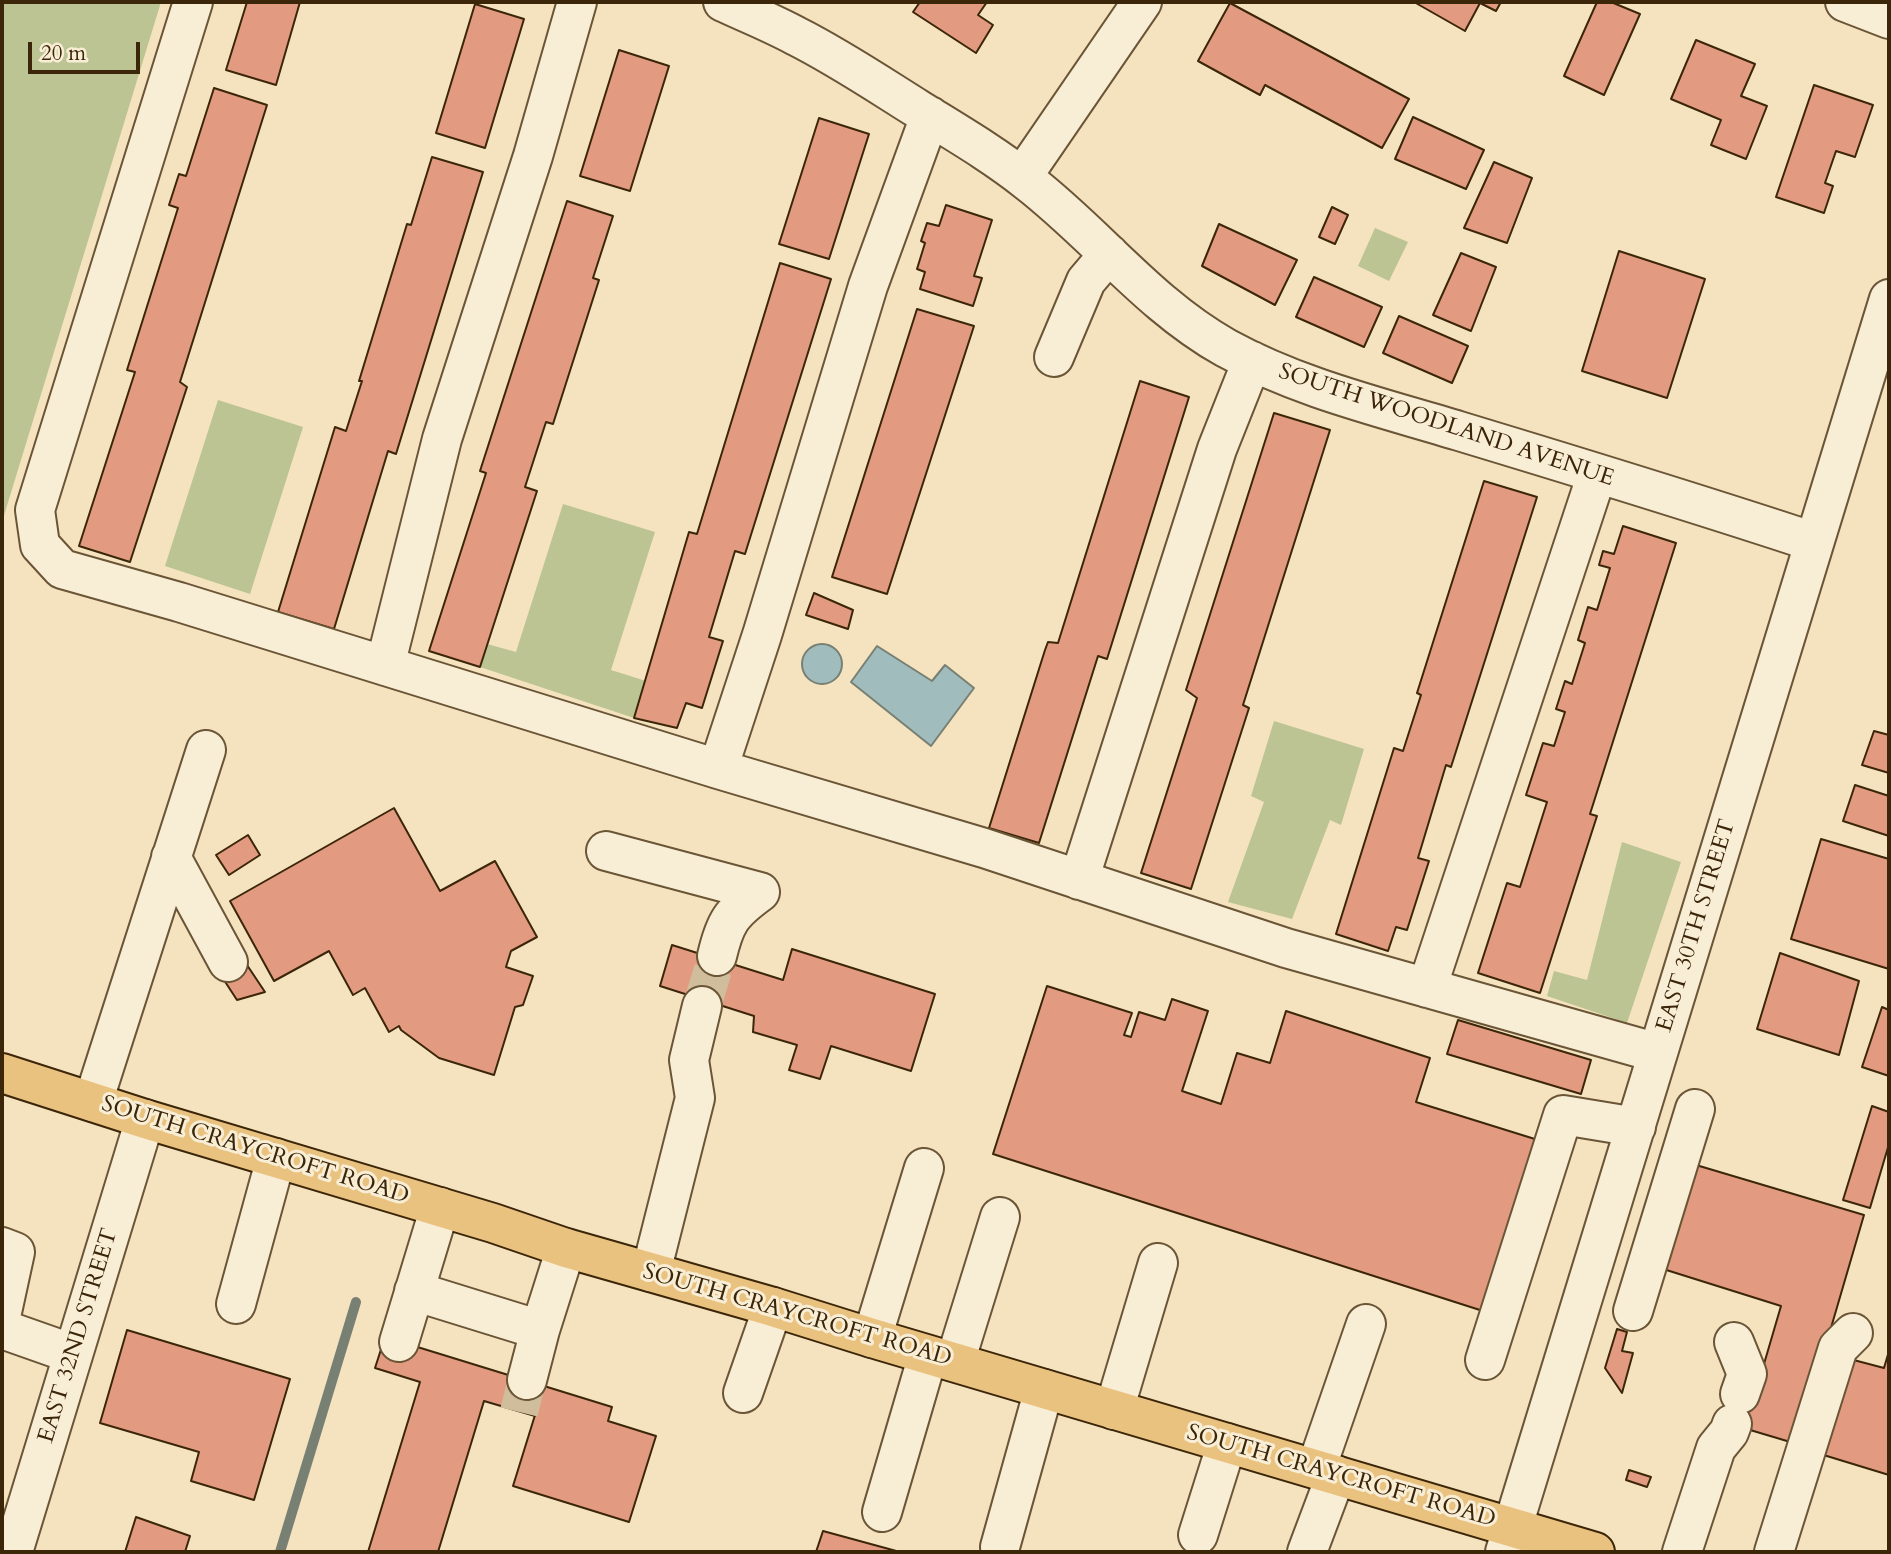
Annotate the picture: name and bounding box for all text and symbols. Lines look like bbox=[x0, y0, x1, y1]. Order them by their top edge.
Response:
scale bar bbox=[32, 28, 144, 72]
text: 20 m bbox=[41, 39, 86, 68]
street label: SOUTH WOODLAND AVENUE bbox=[1275, 359, 1617, 493]
street label: EAST 30TH STREET bbox=[1652, 817, 1742, 1035]
street label: SOUTH CRAYCROFT ROAD bbox=[98, 1091, 412, 1211]
street label: EAST 32ND STREET bbox=[33, 1225, 125, 1447]
street label: SOUTH CRAYCROFT ROAD bbox=[639, 1259, 955, 1373]
street label: SOUTH CRAYCROFT ROAD bbox=[1183, 1420, 1499, 1534]

